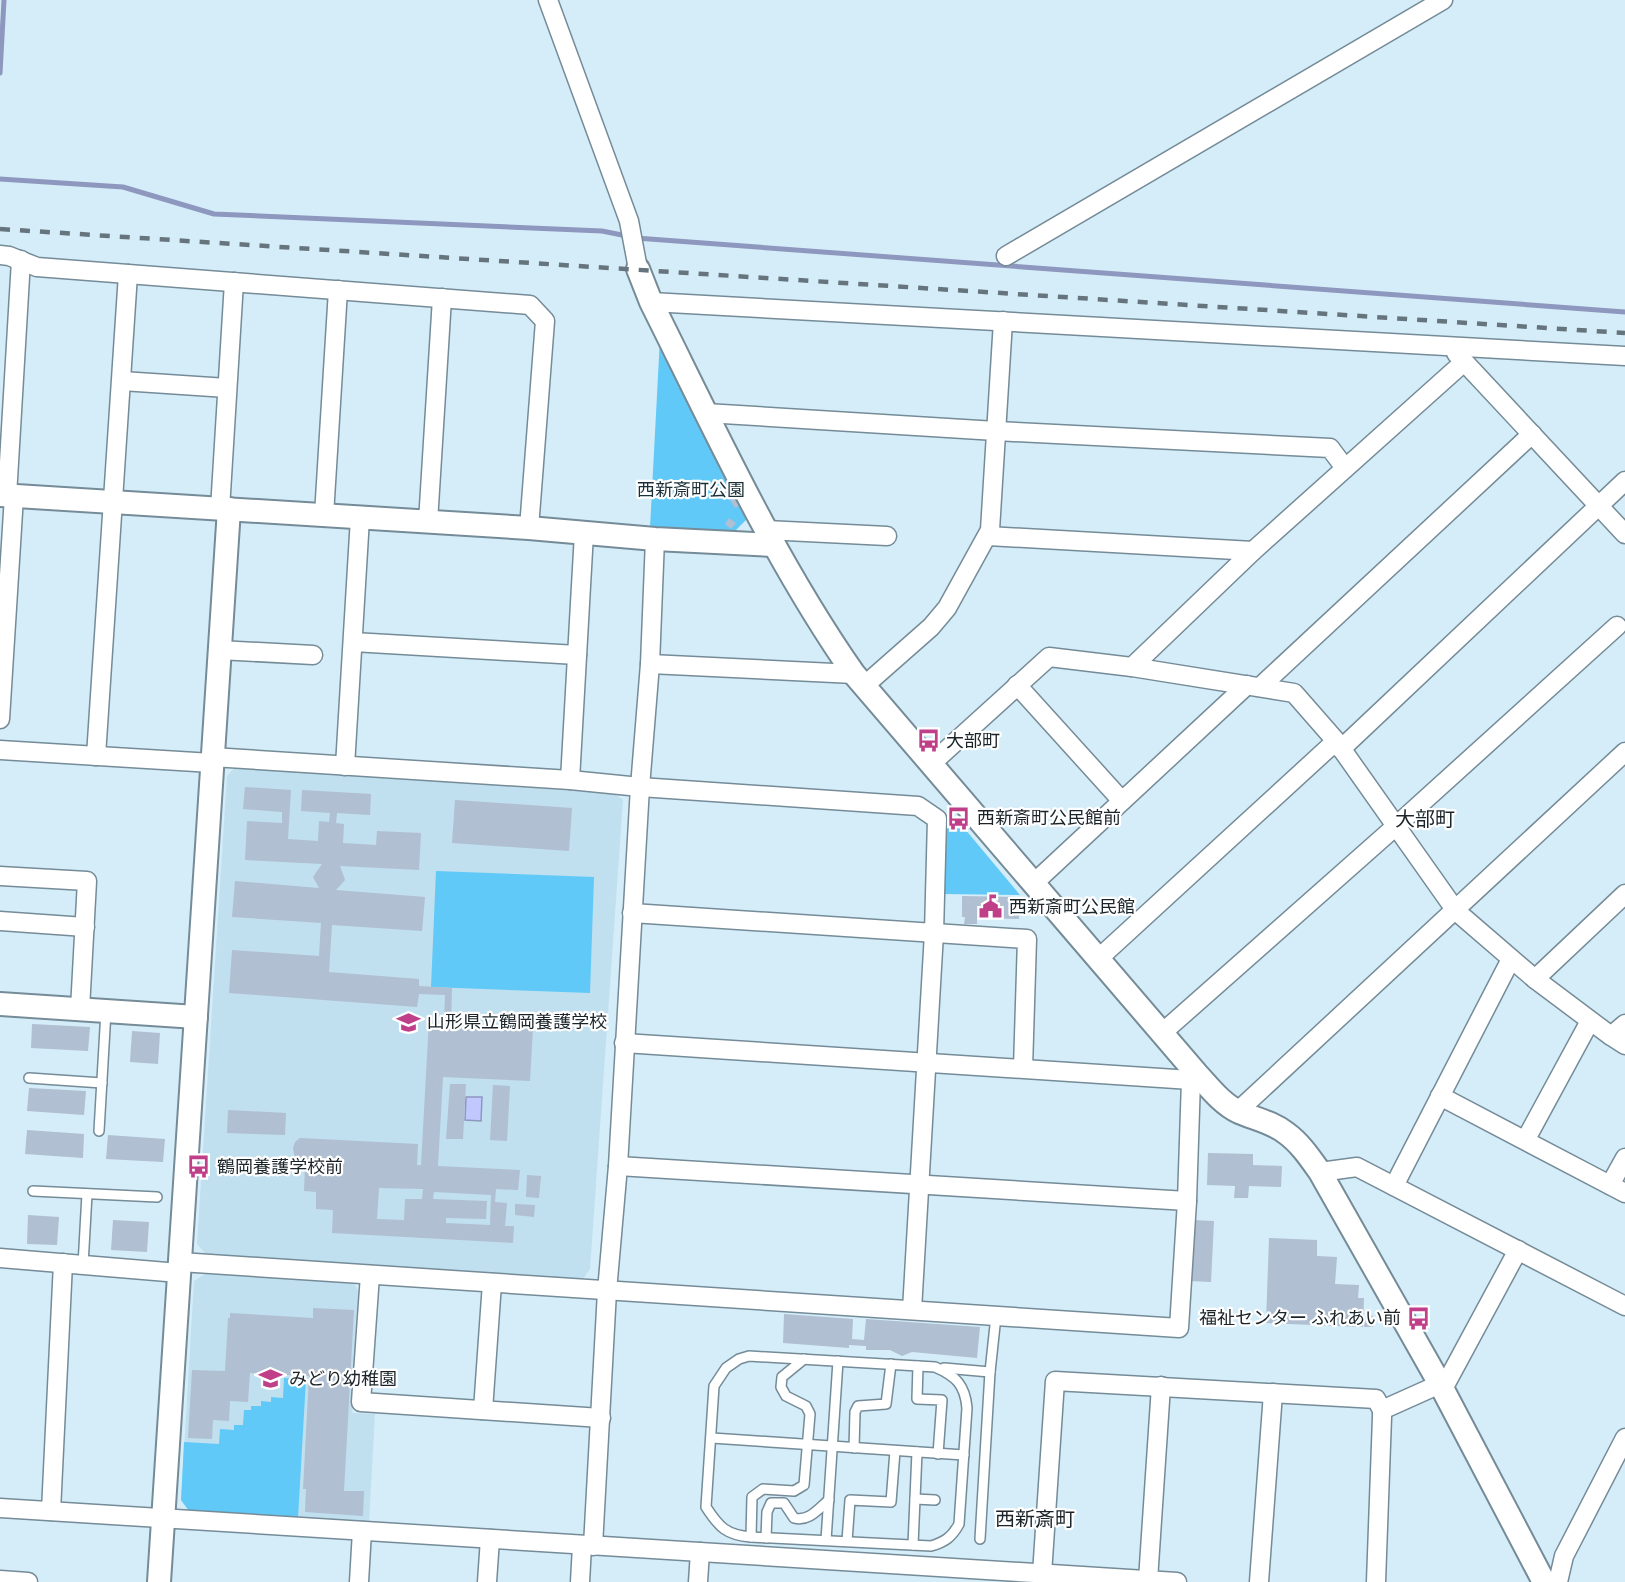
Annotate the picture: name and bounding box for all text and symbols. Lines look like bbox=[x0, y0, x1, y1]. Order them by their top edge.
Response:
park label: 西新斎町公園 bbox=[637, 476, 745, 503]
place label: 大部町 bbox=[946, 727, 1000, 754]
bus stop icon: 大部町 bbox=[915, 728, 941, 754]
district label: 大部町 bbox=[1395, 803, 1455, 834]
place label: 西新斎町公民館前 bbox=[977, 804, 1121, 831]
bus stop icon: 西新斎町公民館前 bbox=[946, 805, 972, 831]
place label: 西新斎町公民館 bbox=[1009, 893, 1135, 920]
public building icon: 西新斎町公民館 bbox=[978, 894, 1004, 920]
place label: 山形県立鶴岡養護学校 bbox=[427, 1008, 607, 1035]
school or university icon: 山形県立鶴岡養護学校 bbox=[396, 1009, 422, 1035]
place label: 鶴岡養護学校前 bbox=[217, 1153, 343, 1180]
bus stop icon: 鶴岡養護学校前 bbox=[186, 1154, 212, 1180]
place label: 福祉センター ふれあい前 bbox=[1199, 1304, 1401, 1331]
bus stop icon: 福祉センター ふれあい前 bbox=[1406, 1305, 1432, 1331]
place label: みどり幼稚園 bbox=[289, 1365, 397, 1392]
school or university icon: みどり幼稚園 bbox=[258, 1366, 284, 1392]
district label: 西新斎町 bbox=[995, 1503, 1075, 1534]

